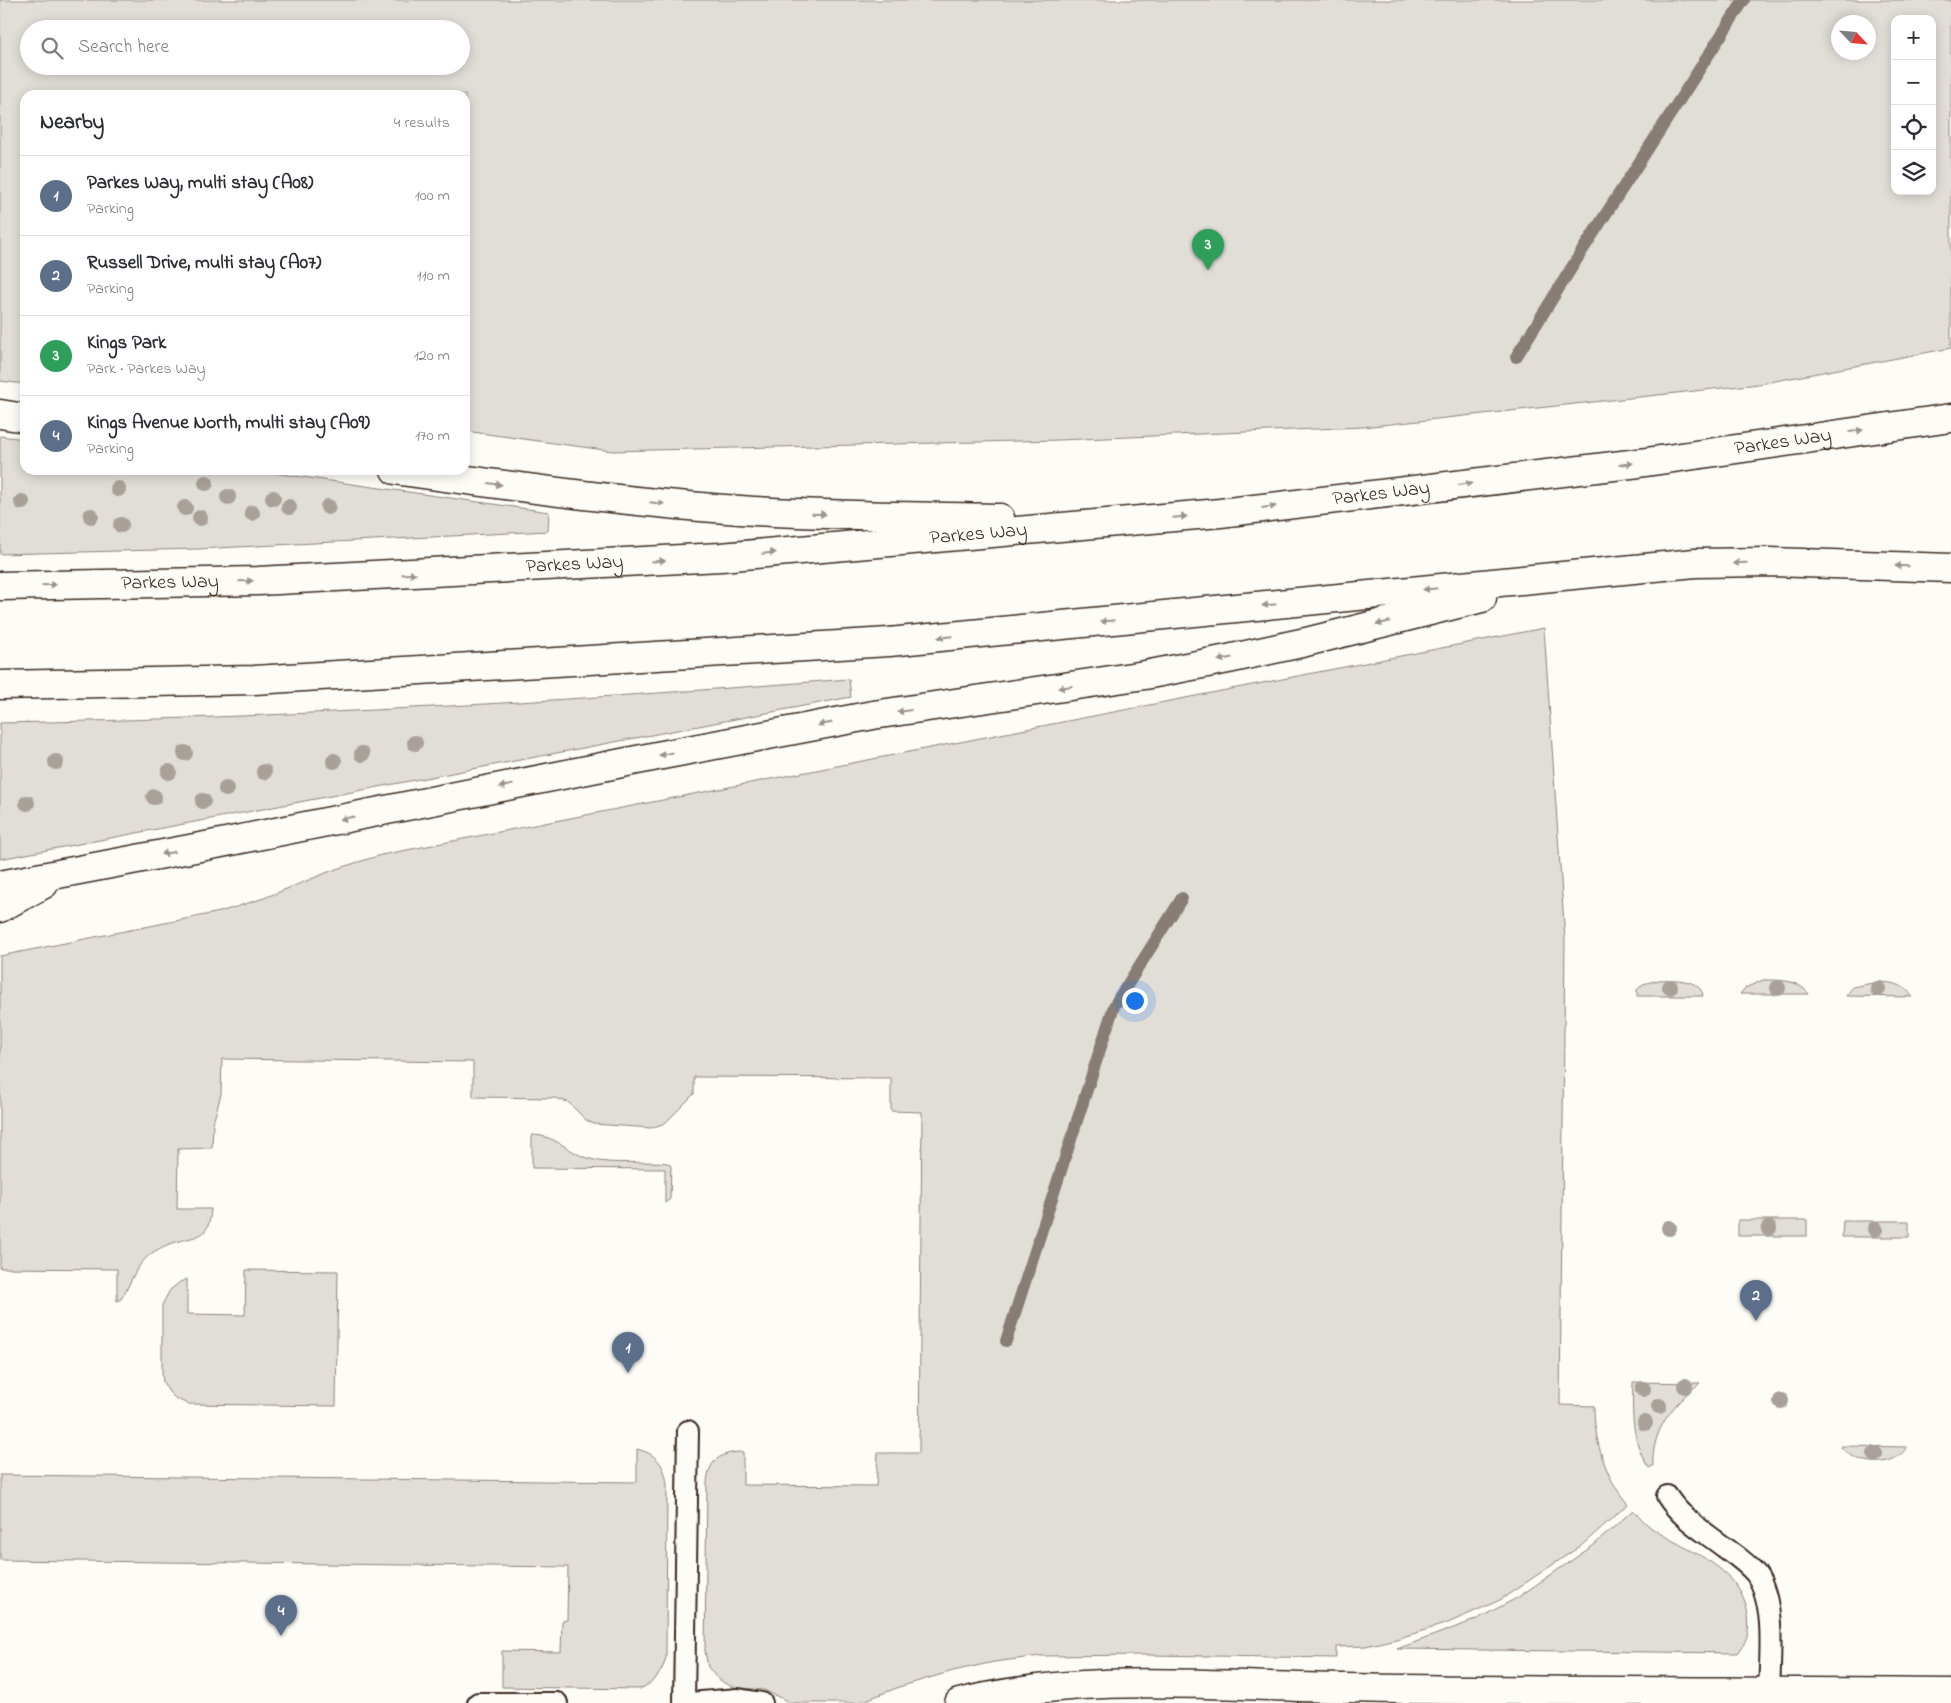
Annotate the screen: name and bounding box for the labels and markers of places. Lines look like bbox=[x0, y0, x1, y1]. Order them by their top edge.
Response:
pin: 3 bbox=[1192, 229, 1224, 270]
pin: 2 bbox=[1740, 1280, 1772, 1321]
pin: 1 bbox=[612, 1332, 644, 1373]
pin: 4 bbox=[265, 1595, 297, 1636]

